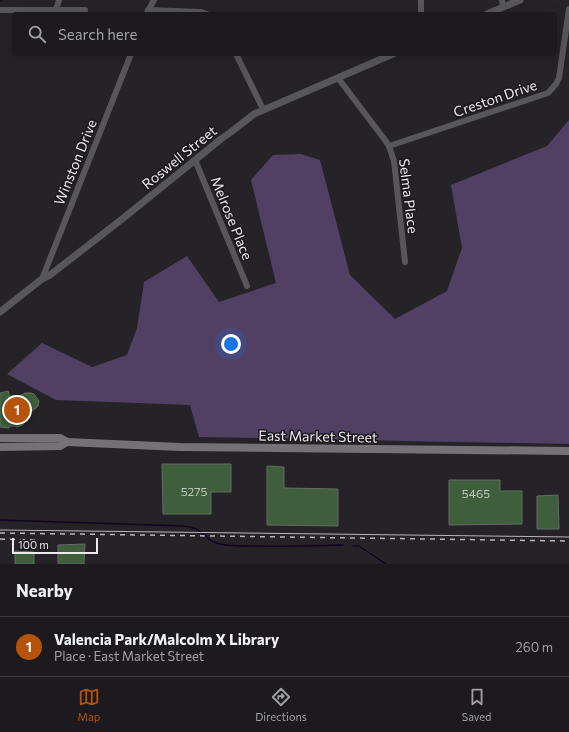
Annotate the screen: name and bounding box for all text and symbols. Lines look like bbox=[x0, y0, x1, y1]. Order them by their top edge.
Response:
search box bbox=[12, 12, 557, 56]
icon: search bbox=[26, 23, 48, 45]
text: Search here bbox=[58, 25, 137, 43]
street label: Creston Drive bbox=[451, 76, 539, 120]
street label: Winston Drive bbox=[50, 117, 100, 207]
street label: Roswell Street bbox=[138, 122, 220, 192]
street label: Selma Place bbox=[396, 158, 422, 234]
street label: Melrose Place bbox=[208, 174, 256, 262]
your location bbox=[221, 334, 241, 354]
pin: 1 bbox=[4, 395, 30, 425]
street label: East Market Street bbox=[258, 426, 378, 446]
house number: 5275 bbox=[181, 484, 207, 498]
house number: 5465 bbox=[462, 486, 490, 500]
scale bar bbox=[12, 536, 98, 555]
text: 100 m bbox=[18, 538, 49, 551]
text: Nearby bbox=[16, 580, 73, 601]
text: Valencia Park/Malcolm X Library bbox=[54, 630, 279, 648]
text: 1 bbox=[26, 639, 32, 655]
text: 260 m bbox=[516, 639, 553, 655]
text: Place · East Market Street bbox=[54, 648, 204, 664]
tab: Map bbox=[78, 686, 100, 723]
tab: Directions bbox=[255, 686, 307, 723]
tab: Saved bbox=[462, 686, 491, 723]

